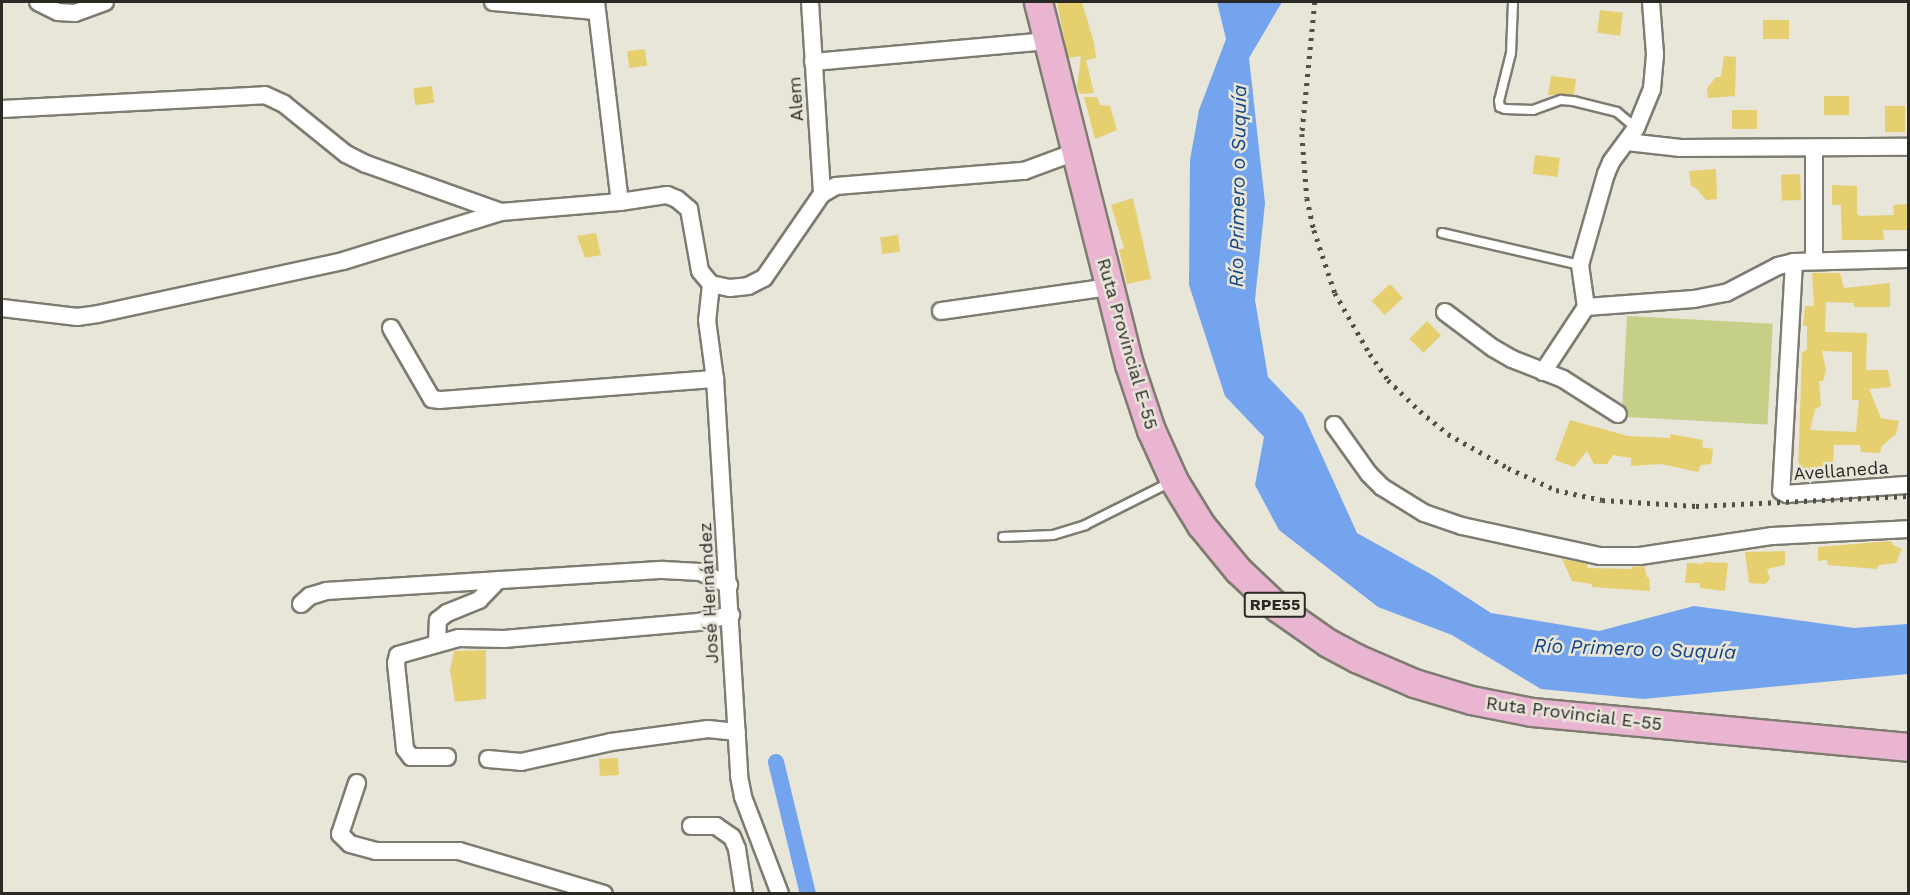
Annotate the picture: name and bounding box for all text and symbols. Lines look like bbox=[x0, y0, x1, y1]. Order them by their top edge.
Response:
street label: Alem bbox=[784, 76, 808, 122]
water label: Río Primero o Suquía bbox=[1224, 84, 1252, 288]
street label: Ruta Provincial E-55 bbox=[1092, 255, 1162, 433]
street label: Avellaneda bbox=[1793, 457, 1889, 485]
street label: José Hernández bbox=[695, 522, 723, 664]
road number: RPE55 bbox=[1244, 592, 1306, 618]
water label: Río Primero o Suquía bbox=[1533, 633, 1737, 665]
street label: Ruta Provincial E-55 bbox=[1484, 692, 1664, 736]

